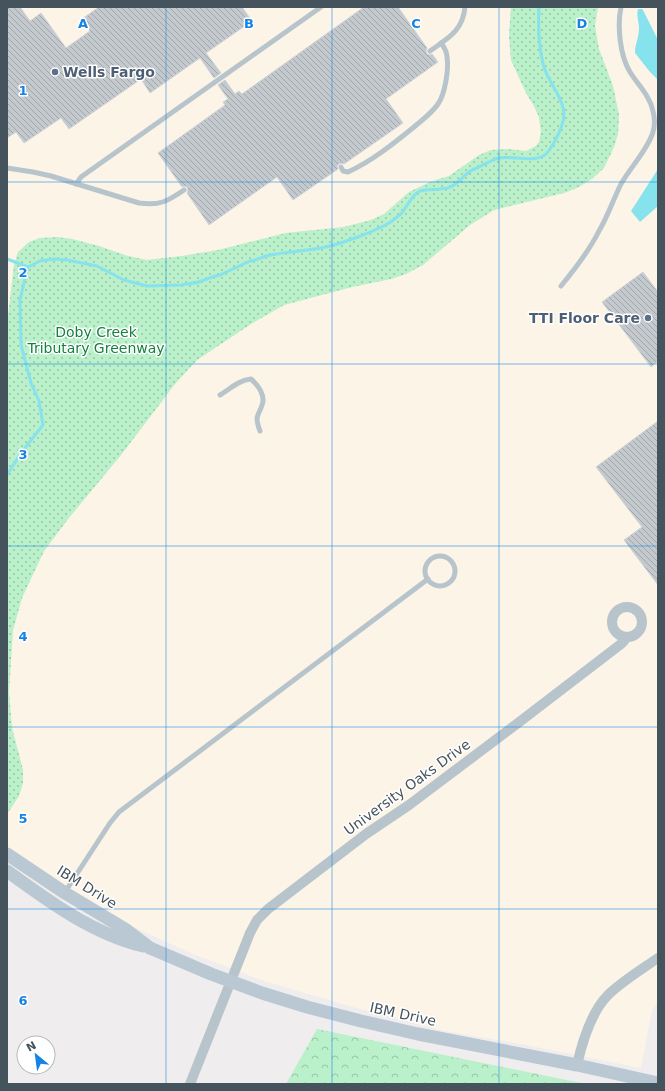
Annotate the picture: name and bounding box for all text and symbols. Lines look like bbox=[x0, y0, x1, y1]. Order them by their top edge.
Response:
text: A bbox=[78, 16, 88, 31]
text: B bbox=[244, 16, 254, 31]
text: C bbox=[411, 16, 421, 31]
text: D bbox=[577, 16, 588, 31]
place label: Wells Fargo bbox=[63, 64, 155, 80]
marker: Wells Fargo bbox=[50, 67, 60, 77]
text: 1 bbox=[18, 83, 28, 98]
text: 2 bbox=[18, 265, 28, 280]
place label: TTI Floor Care bbox=[529, 310, 640, 326]
marker: TTI Floor Care bbox=[643, 313, 653, 323]
park label: Doby Creek Tributary Greenway bbox=[26, 324, 165, 356]
text: 3 bbox=[18, 447, 28, 462]
text: 4 bbox=[18, 629, 28, 644]
street label: University Oaks Drive bbox=[341, 736, 473, 838]
text: 5 bbox=[18, 811, 28, 826]
street label: IBM Drive bbox=[54, 862, 120, 912]
text: 6 bbox=[18, 993, 28, 1008]
street label: IBM Drive bbox=[368, 999, 438, 1029]
north arrow bbox=[16, 1035, 56, 1075]
text: N bbox=[24, 1039, 39, 1055]

